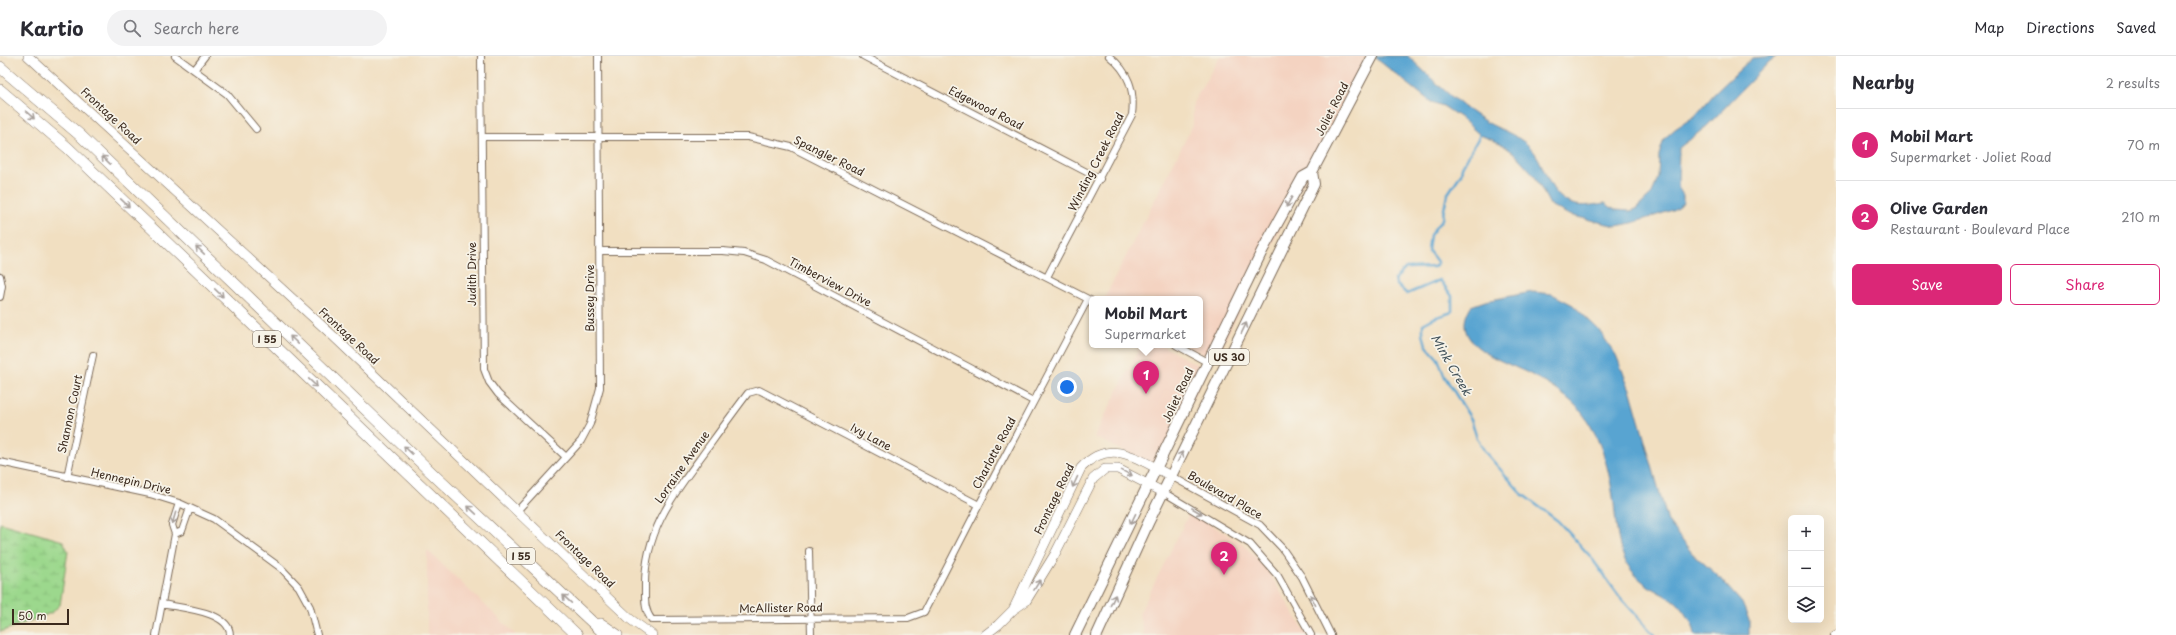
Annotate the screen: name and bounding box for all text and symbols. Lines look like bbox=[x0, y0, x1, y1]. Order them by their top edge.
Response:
search box bbox=[107, 10, 387, 46]
text: Kartio bbox=[20, 14, 83, 42]
text: Search here bbox=[153, 16, 239, 39]
icon: search bbox=[121, 17, 143, 39]
text: Map bbox=[1974, 17, 2004, 38]
text: Directions bbox=[2026, 17, 2094, 38]
text: Saved bbox=[2116, 17, 2156, 38]
text: Nearby bbox=[1852, 69, 1914, 95]
text: 2 results bbox=[2106, 73, 2160, 92]
street label: Joliet Road bbox=[1311, 79, 1352, 139]
street label: Edgewood Road bbox=[946, 81, 1027, 134]
street label: Frontage Road bbox=[77, 83, 145, 148]
street label: Winding Creek Road bbox=[1063, 109, 1128, 214]
one-way arrow bbox=[25, 110, 35, 119]
text: Mobil Mart bbox=[1890, 124, 1973, 147]
street label: Spangler Road bbox=[791, 131, 868, 180]
text: 1 bbox=[1862, 135, 1868, 154]
text: 70 m bbox=[2127, 135, 2160, 154]
text: Supermarket · Joliet Road bbox=[1890, 147, 2052, 166]
one-way arrow bbox=[101, 156, 111, 165]
one-way arrow bbox=[1285, 196, 1292, 208]
text: Olive Garden bbox=[1890, 196, 1988, 219]
one-way arrow bbox=[120, 199, 130, 208]
text: 2 bbox=[1860, 207, 1870, 226]
text: 210 m bbox=[2121, 207, 2160, 226]
text: Restaurant · Boulevard Place bbox=[1890, 219, 2070, 238]
street label: Judith Drive bbox=[463, 242, 480, 306]
one-way arrow bbox=[195, 246, 205, 255]
street label: Timberview Drive bbox=[786, 253, 875, 311]
street label: Bussey Drive bbox=[581, 264, 598, 332]
button: Save bbox=[1852, 264, 2002, 305]
button: Share bbox=[2010, 264, 2160, 305]
one-way arrow bbox=[214, 289, 224, 298]
popup bbox=[1089, 296, 1203, 348]
text: Mobil Mart bbox=[1104, 301, 1188, 324]
street label: Frontage Road bbox=[315, 303, 383, 368]
one-way arrow bbox=[1241, 322, 1248, 334]
text: Supermarket bbox=[1104, 324, 1186, 343]
water label: Mink Creek bbox=[1427, 330, 1477, 399]
road number: I 55 bbox=[253, 331, 281, 347]
one-way arrow bbox=[289, 336, 299, 345]
road number: US 30 bbox=[1209, 349, 1249, 365]
pin: 1 bbox=[1133, 361, 1159, 394]
street label: Joliet Road bbox=[1158, 365, 1198, 425]
street label: Shannon Court bbox=[53, 372, 86, 455]
your location bbox=[1057, 377, 1077, 397]
one-way arrow bbox=[308, 378, 318, 388]
street label: Charlotte Road bbox=[967, 414, 1020, 492]
street label: Ivy Lane bbox=[848, 419, 895, 454]
street label: Lorraine Avenue bbox=[650, 427, 713, 507]
one-way arrow bbox=[403, 445, 413, 455]
one-way arrow bbox=[1177, 451, 1184, 463]
street label: Frontage Road bbox=[1029, 460, 1078, 537]
street label: Hennepin Drive bbox=[89, 463, 173, 498]
street label: Boulevard Place bbox=[1185, 466, 1266, 523]
one-way arrow bbox=[1121, 470, 1133, 477]
one-way arrow bbox=[1071, 475, 1078, 487]
one-way arrow bbox=[467, 505, 477, 515]
one-way arrow bbox=[1191, 508, 1203, 516]
one-way arrow bbox=[170, 512, 177, 525]
one-way arrow bbox=[1129, 513, 1136, 525]
map controls bbox=[1788, 515, 1824, 623]
button: + bbox=[1788, 515, 1824, 551]
street label: Frontage Road bbox=[552, 526, 619, 592]
pin: 2 bbox=[1211, 542, 1237, 575]
road number: I 55 bbox=[507, 548, 535, 564]
button: − bbox=[1788, 551, 1824, 587]
one-way arrow bbox=[1032, 579, 1041, 590]
button: layers bbox=[1788, 587, 1824, 623]
one-way arrow bbox=[562, 594, 573, 603]
one-way arrow bbox=[1110, 594, 1117, 606]
one-way arrow bbox=[1309, 594, 1316, 606]
street label: McAllister Road bbox=[739, 598, 823, 617]
scale bar bbox=[12, 607, 69, 626]
text: 50 m bbox=[18, 607, 47, 624]

